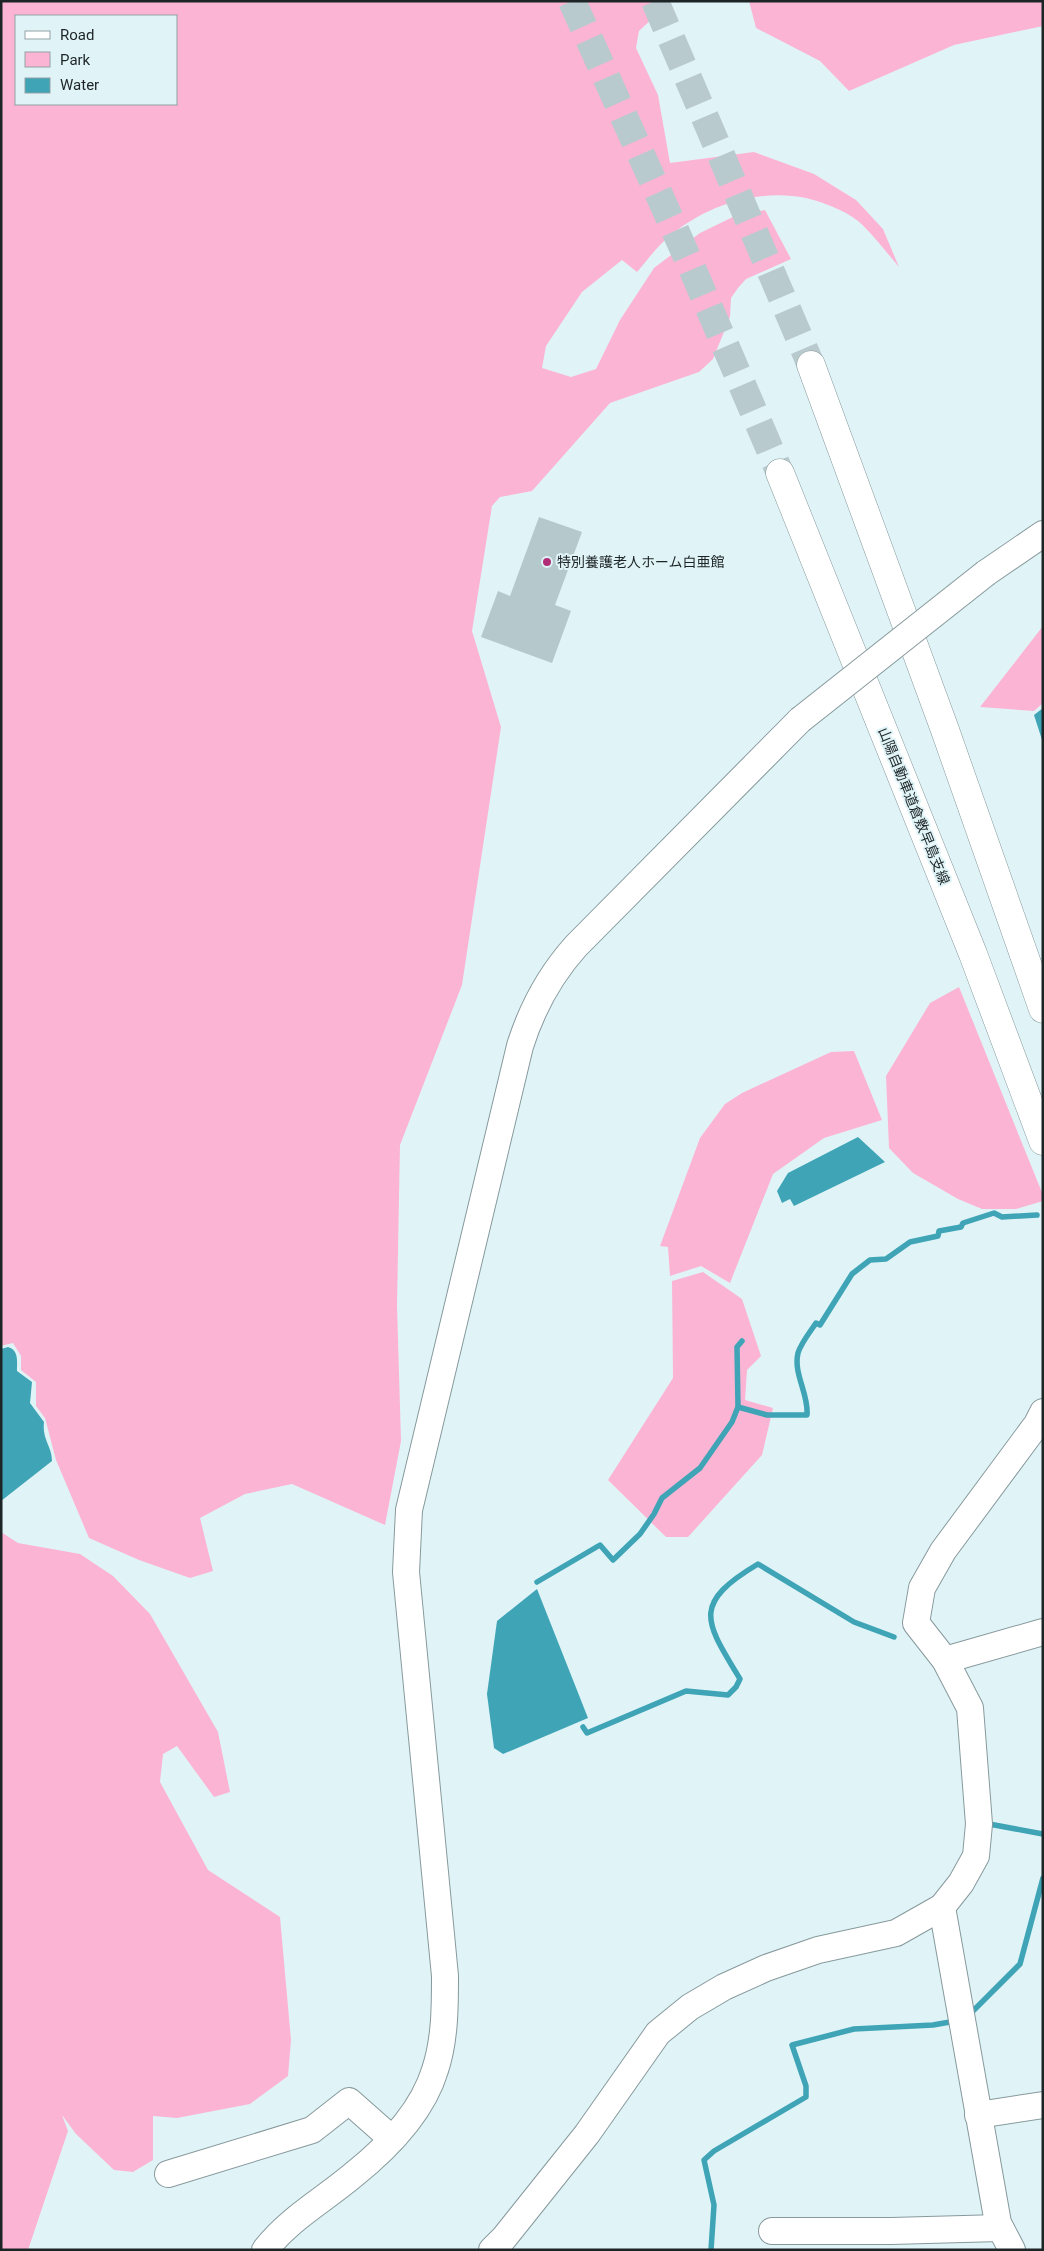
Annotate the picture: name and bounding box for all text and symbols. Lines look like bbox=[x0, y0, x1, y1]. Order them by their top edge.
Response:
legend bbox=[15, 15, 178, 105]
text: Road bbox=[60, 26, 94, 44]
text: Park bbox=[60, 51, 91, 69]
text: Water bbox=[60, 76, 99, 94]
place label: 特別養護老人ホーム白亜館 bbox=[557, 554, 725, 570]
marker: 特別養護老人ホーム白亜館 bbox=[541, 556, 553, 568]
street label: 山陽自動車道倉敷早島支線 bbox=[875, 725, 953, 887]

